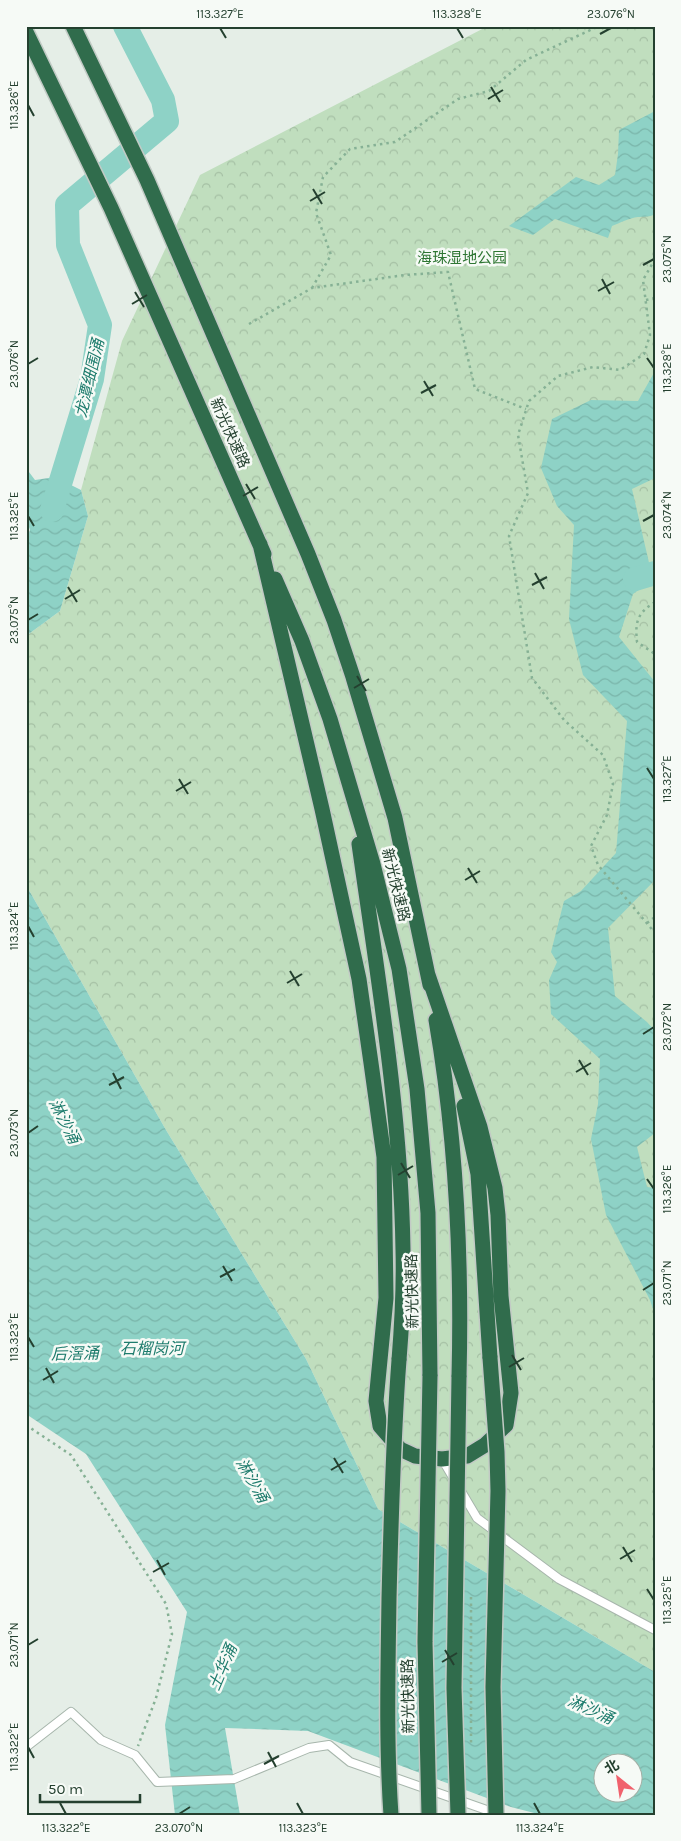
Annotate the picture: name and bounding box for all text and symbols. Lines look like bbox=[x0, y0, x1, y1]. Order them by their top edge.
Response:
text: 113.327°E bbox=[196, 7, 244, 21]
text: 113.328°E bbox=[432, 7, 482, 21]
text: 23.076°N bbox=[587, 7, 635, 21]
text: 113.326°E bbox=[7, 81, 21, 129]
text: 23.075°N bbox=[660, 235, 674, 283]
park label: 海珠湿地公园 bbox=[417, 249, 507, 267]
water label: 龙潭细围涌 bbox=[71, 335, 108, 419]
text: 23.076°N bbox=[7, 340, 21, 388]
text: 113.328°E bbox=[660, 343, 674, 393]
street label: 新光快速路 bbox=[207, 395, 253, 471]
text: 23.074°N bbox=[660, 491, 674, 539]
text: 113.325°E bbox=[7, 492, 21, 540]
text: 23.075°N bbox=[7, 596, 21, 644]
text: 113.327°E bbox=[660, 755, 674, 803]
street label: 新光快速路 bbox=[378, 846, 414, 924]
text: 113.324°E bbox=[7, 902, 21, 950]
text: 23.072°N bbox=[660, 1003, 674, 1051]
water label: 淋沙涌 bbox=[45, 1096, 85, 1149]
text: 23.073°N bbox=[7, 1109, 21, 1157]
text: 113.326°E bbox=[660, 1165, 674, 1213]
street label: 新光快速路 bbox=[402, 1253, 422, 1329]
text: 23.071°N bbox=[660, 1260, 674, 1306]
text: 113.323°E bbox=[7, 1312, 21, 1362]
water label: 石榴岗河 bbox=[120, 1339, 187, 1358]
water label: 后滘涌 bbox=[51, 1344, 101, 1363]
water label: 淋沙涌 bbox=[232, 1455, 274, 1508]
text: 113.325°E bbox=[660, 1576, 674, 1624]
text: 23.071°N bbox=[7, 1622, 21, 1668]
water label: 土华涌 bbox=[204, 1640, 241, 1693]
street label: 新光快速路 bbox=[398, 1658, 418, 1734]
water label: 淋沙涌 bbox=[565, 1691, 618, 1729]
text: 113.322°E bbox=[7, 1723, 21, 1771]
north arrow bbox=[594, 1754, 644, 1804]
text: 北 bbox=[601, 1756, 622, 1778]
scale bar bbox=[40, 1771, 140, 1803]
text: 50 m bbox=[48, 1780, 83, 1798]
text: 113.322°E bbox=[42, 1821, 90, 1835]
text: 23.070°N bbox=[155, 1821, 203, 1835]
text: 113.323°E bbox=[278, 1821, 328, 1835]
text: 113.324°E bbox=[516, 1821, 564, 1835]

